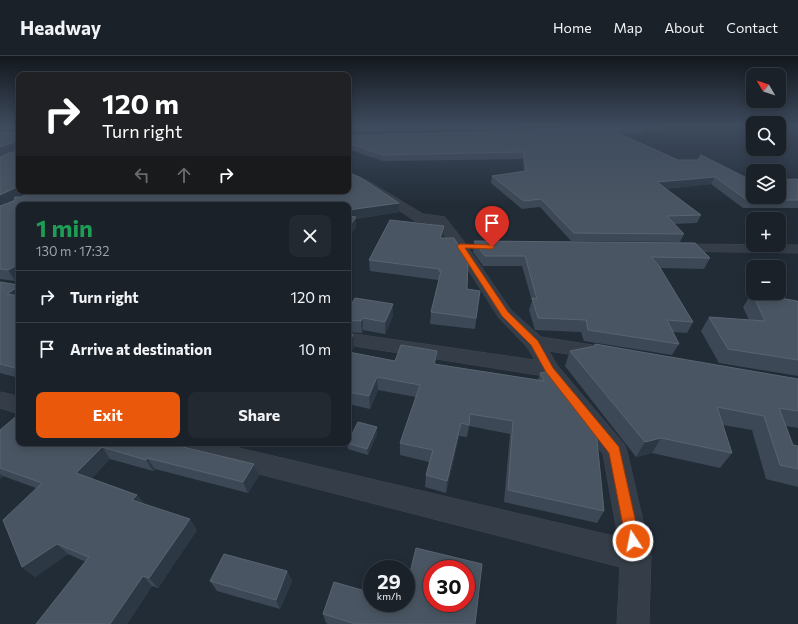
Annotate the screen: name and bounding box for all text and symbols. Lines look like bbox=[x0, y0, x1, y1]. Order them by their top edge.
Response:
text: Headway bbox=[20, 16, 101, 39]
text: Home bbox=[553, 19, 592, 36]
text: Map bbox=[614, 19, 642, 36]
text: About bbox=[664, 19, 704, 36]
text: Contact bbox=[726, 19, 778, 36]
north arrow bbox=[746, 68, 786, 108]
map controls bbox=[746, 68, 786, 300]
text: 120 m bbox=[102, 86, 179, 120]
icon: right bbox=[36, 88, 88, 140]
button: search bbox=[746, 116, 786, 156]
text: Turn right bbox=[102, 120, 182, 142]
icon: left bbox=[131, 164, 153, 186]
icon: ahead bbox=[173, 164, 195, 186]
icon: right bbox=[215, 164, 237, 186]
button: layers bbox=[746, 164, 786, 204]
pin bbox=[475, 206, 509, 247]
icon: arrive bbox=[481, 212, 503, 234]
button: + bbox=[746, 212, 786, 252]
text: 1 min bbox=[36, 213, 93, 242]
button: close bbox=[289, 215, 331, 257]
text: 130 m · 17:32 bbox=[36, 243, 109, 259]
button: − bbox=[746, 260, 786, 300]
icon: right bbox=[36, 286, 58, 308]
text: Turn right bbox=[70, 288, 139, 306]
text: 120 m bbox=[291, 288, 331, 306]
icon: arrive bbox=[36, 338, 58, 360]
text: Arrive at destination bbox=[70, 340, 212, 358]
text: 10 m bbox=[299, 340, 331, 358]
button: Exit bbox=[36, 392, 180, 438]
button: Share bbox=[188, 392, 331, 438]
position arrow bbox=[612, 520, 654, 562]
speed limit sign: 30 bbox=[423, 560, 475, 612]
text: 29 bbox=[377, 569, 401, 593]
text: km/h bbox=[377, 590, 401, 602]

